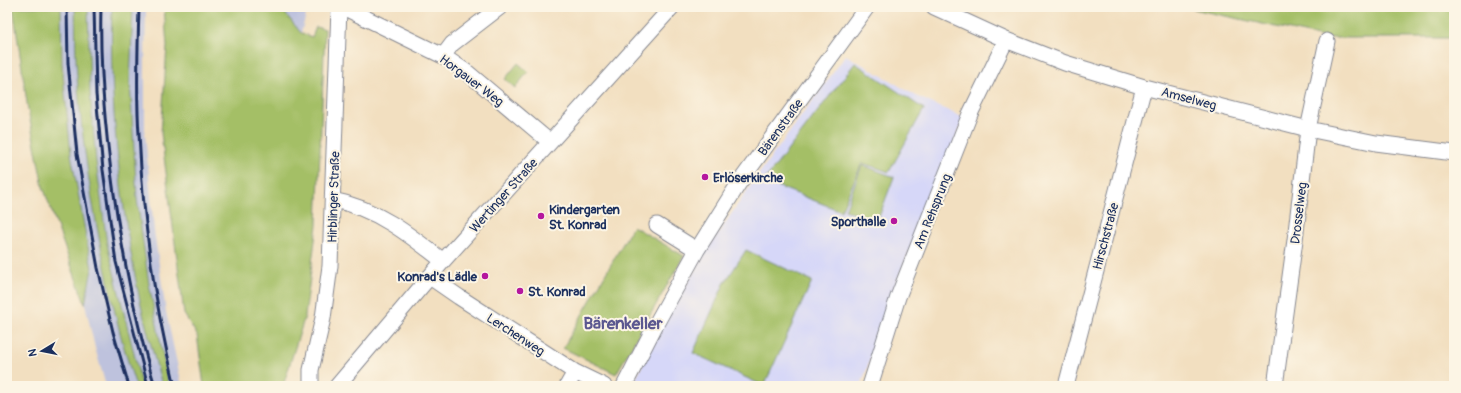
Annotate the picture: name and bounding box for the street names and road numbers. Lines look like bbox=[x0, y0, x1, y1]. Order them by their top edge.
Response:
street label: Horgauer Weg bbox=[436, 51, 507, 111]
street label: Amselweg bbox=[1159, 84, 1219, 114]
street label: Bärenstraße bbox=[755, 96, 807, 159]
street label: Hirblinger Straße bbox=[324, 150, 344, 243]
street label: Wertinger Straße bbox=[466, 155, 542, 236]
street label: Am Rehsprung bbox=[911, 171, 955, 251]
street label: Drosselweg bbox=[1287, 181, 1311, 245]
street label: Hirschstraße bbox=[1089, 200, 1123, 272]
street label: Lerchenweg bbox=[483, 310, 548, 360]

